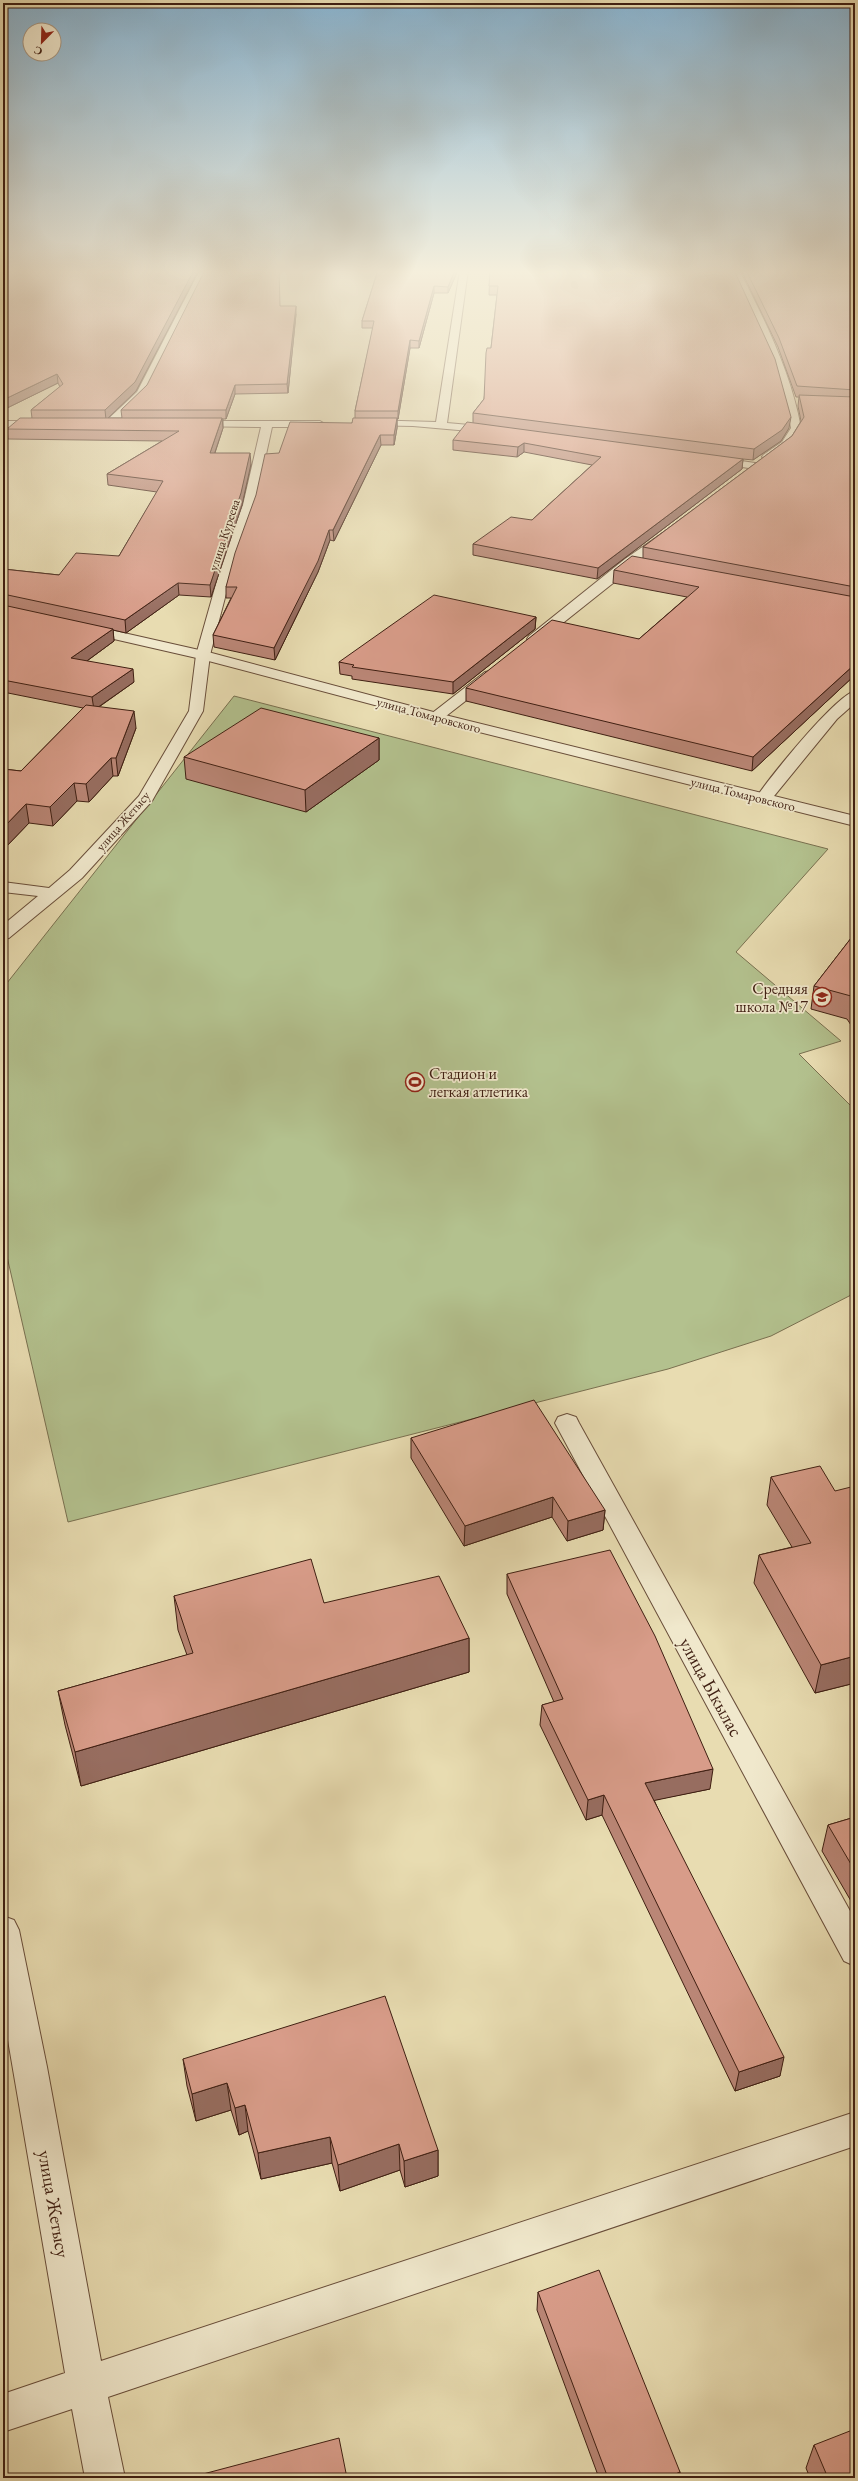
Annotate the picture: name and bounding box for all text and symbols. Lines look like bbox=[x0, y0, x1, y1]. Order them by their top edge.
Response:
north arrow bbox=[22, 22, 62, 62]
text: С bbox=[32, 43, 44, 59]
street label: улица Куреева bbox=[204, 496, 244, 573]
street label: улица Томаровского bbox=[375, 693, 483, 737]
street label: улица Томаровского bbox=[689, 773, 797, 815]
street label: улица Жетысу bbox=[92, 787, 154, 855]
place label: Средняя школа №17 bbox=[736, 978, 808, 1017]
school or university icon: Средняя школа №17 bbox=[811, 986, 833, 1008]
place label: Стадион и легкая атлетика bbox=[429, 1063, 529, 1102]
sports icon: Стадион и легкая атлетика bbox=[404, 1071, 426, 1093]
street label: улица Ыкылас bbox=[673, 1633, 749, 1741]
street label: улица Жетысу bbox=[32, 2148, 76, 2260]

